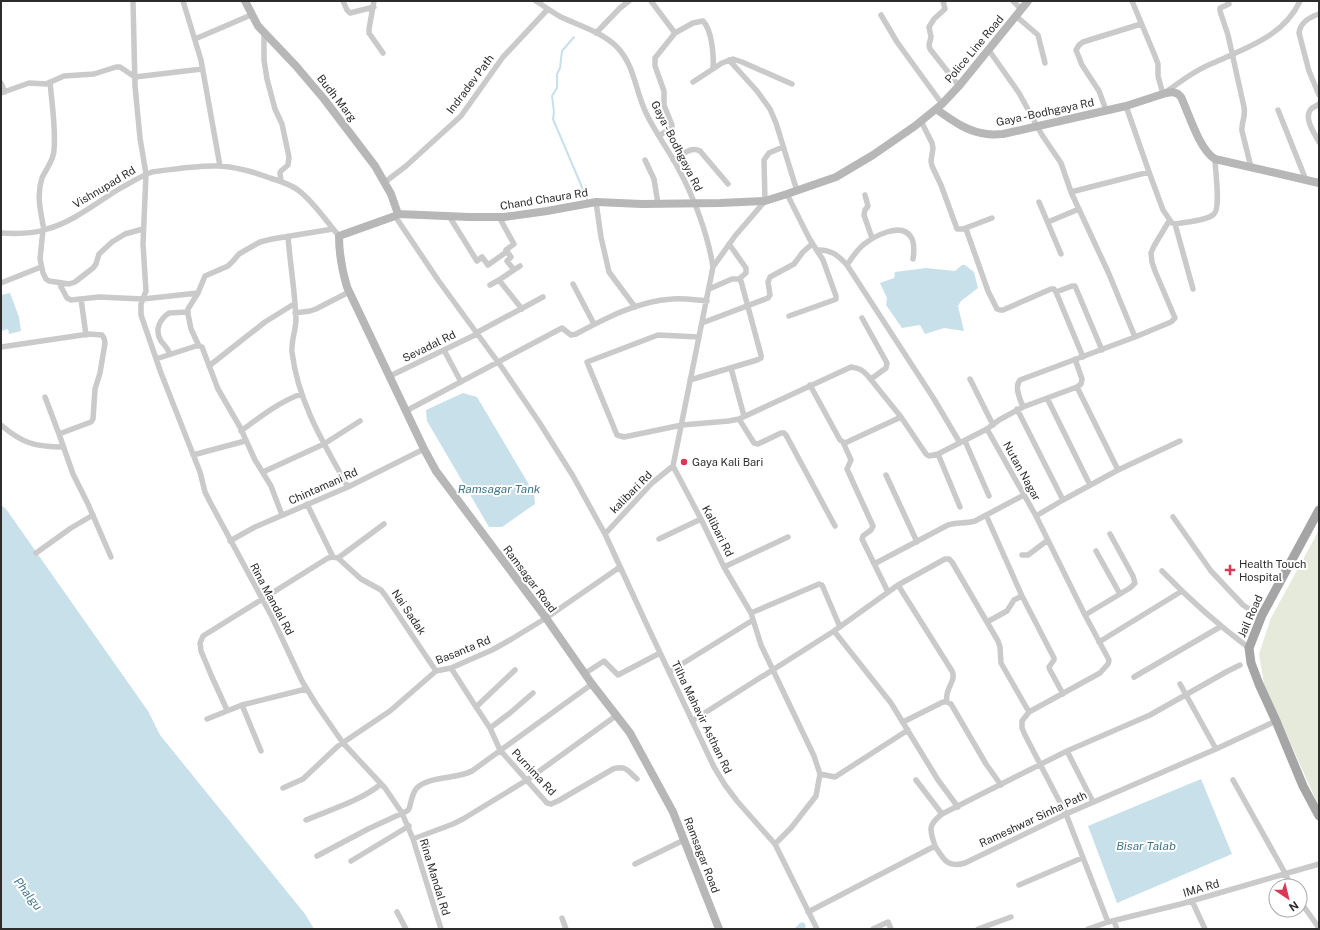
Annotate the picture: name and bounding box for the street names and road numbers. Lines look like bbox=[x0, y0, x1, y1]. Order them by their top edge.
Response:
street label: Police Line Road bbox=[942, 13, 1006, 85]
street label: Indradev Path bbox=[444, 52, 496, 116]
street label: Budh Marg bbox=[315, 72, 359, 124]
street label: Gaya - Bodhgaya Rd bbox=[995, 96, 1095, 128]
street label: Gaya - Bodhgaya Rd bbox=[649, 99, 705, 193]
street label: Vishnupad Rd bbox=[71, 164, 137, 210]
street label: Chand Chaura Rd bbox=[499, 186, 589, 212]
street label: Sevadal Rd bbox=[401, 328, 457, 364]
street label: Nutan Nagar bbox=[1001, 439, 1043, 503]
street label: Chintamani Rd bbox=[287, 465, 359, 507]
street label: kalibari Rd bbox=[608, 469, 654, 515]
street label: Kalibari Rd bbox=[700, 503, 736, 559]
street label: Ramsagar Road bbox=[501, 543, 559, 615]
street label: Rina Mandal Rd bbox=[248, 561, 296, 637]
street label: Nai Sadak bbox=[389, 587, 429, 637]
street label: Jail Road bbox=[1235, 593, 1265, 639]
street label: Basanta Rd bbox=[434, 634, 492, 666]
street label: Tilha Mahavir Asthan Rd bbox=[670, 659, 734, 775]
street label: Purnima Rd bbox=[510, 746, 558, 798]
street label: Rameshwar Sinha Path bbox=[977, 789, 1089, 849]
street label: Ramsagar Road bbox=[682, 815, 722, 895]
street label: Rina Mandal Rd bbox=[418, 837, 452, 917]
street label: IMA Rd bbox=[1181, 877, 1221, 899]

